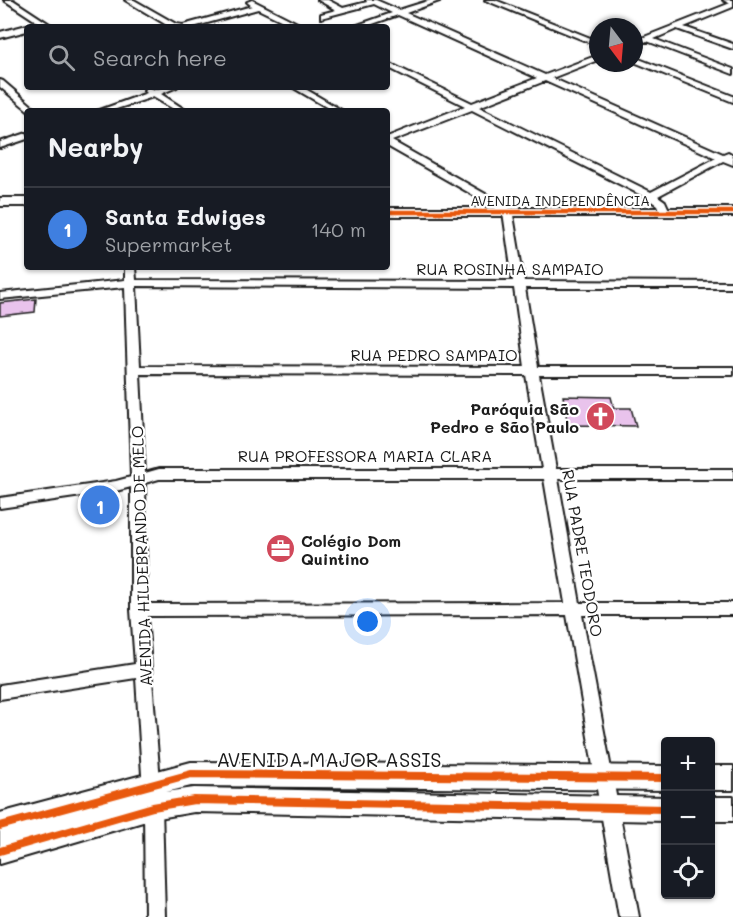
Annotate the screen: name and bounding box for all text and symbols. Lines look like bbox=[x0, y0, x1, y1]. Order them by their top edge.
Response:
north arrow bbox=[589, 18, 643, 72]
search box bbox=[24, 24, 390, 90]
icon: search bbox=[45, 41, 78, 74]
text: Search here bbox=[93, 43, 227, 72]
text: Nearby bbox=[48, 130, 143, 164]
street label: AVENIDA INDEPENDÊNCIA bbox=[470, 191, 650, 210]
text: Santa Edwiges bbox=[105, 202, 266, 231]
text: 1 bbox=[63, 216, 72, 242]
text: 140 m bbox=[311, 216, 366, 242]
text: Supermarket bbox=[105, 231, 232, 257]
street label: RUA ROSINHA SAMPAIO bbox=[416, 258, 604, 279]
street label: RUA PEDRO SAMPAIO bbox=[350, 344, 518, 365]
place label: Paróquia São Pedro e São Paulo bbox=[430, 398, 579, 437]
church icon: Paróquia São Pedro e São Paulo bbox=[584, 401, 616, 433]
street label: AVENIDA HILDEBRANDO DE MELO bbox=[126, 425, 156, 687]
street label: RUA PROFESSORA MARIA CLARA bbox=[238, 445, 492, 466]
street label: RUA PADRE TEODORO bbox=[558, 468, 608, 638]
pin: 1 bbox=[80, 482, 120, 528]
place label: Colégio Dom Quintino bbox=[301, 530, 401, 569]
office icon: Colégio Dom Quintino bbox=[264, 533, 296, 565]
your location bbox=[353, 607, 382, 636]
map controls bbox=[661, 737, 715, 899]
button: + bbox=[661, 737, 715, 791]
street label: AVENIDA MAJOR ASSIS bbox=[217, 746, 441, 772]
button: − bbox=[661, 791, 715, 845]
button: locate bbox=[661, 845, 715, 899]

